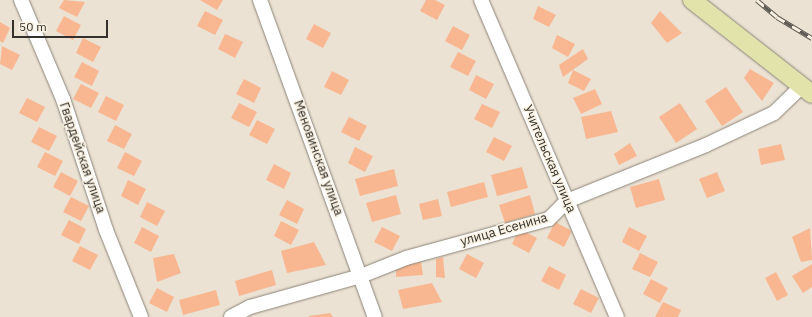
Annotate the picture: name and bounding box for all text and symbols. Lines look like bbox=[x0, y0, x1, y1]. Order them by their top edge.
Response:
scale bar bbox=[14, 12, 110, 38]
text: 50 m bbox=[19, 19, 47, 34]
street label: Меновинская улица bbox=[290, 98, 346, 218]
street label: Гвардейская улица bbox=[56, 100, 108, 216]
street label: Учительская улица bbox=[519, 103, 579, 215]
street label: улица Есенина bbox=[459, 210, 549, 250]

